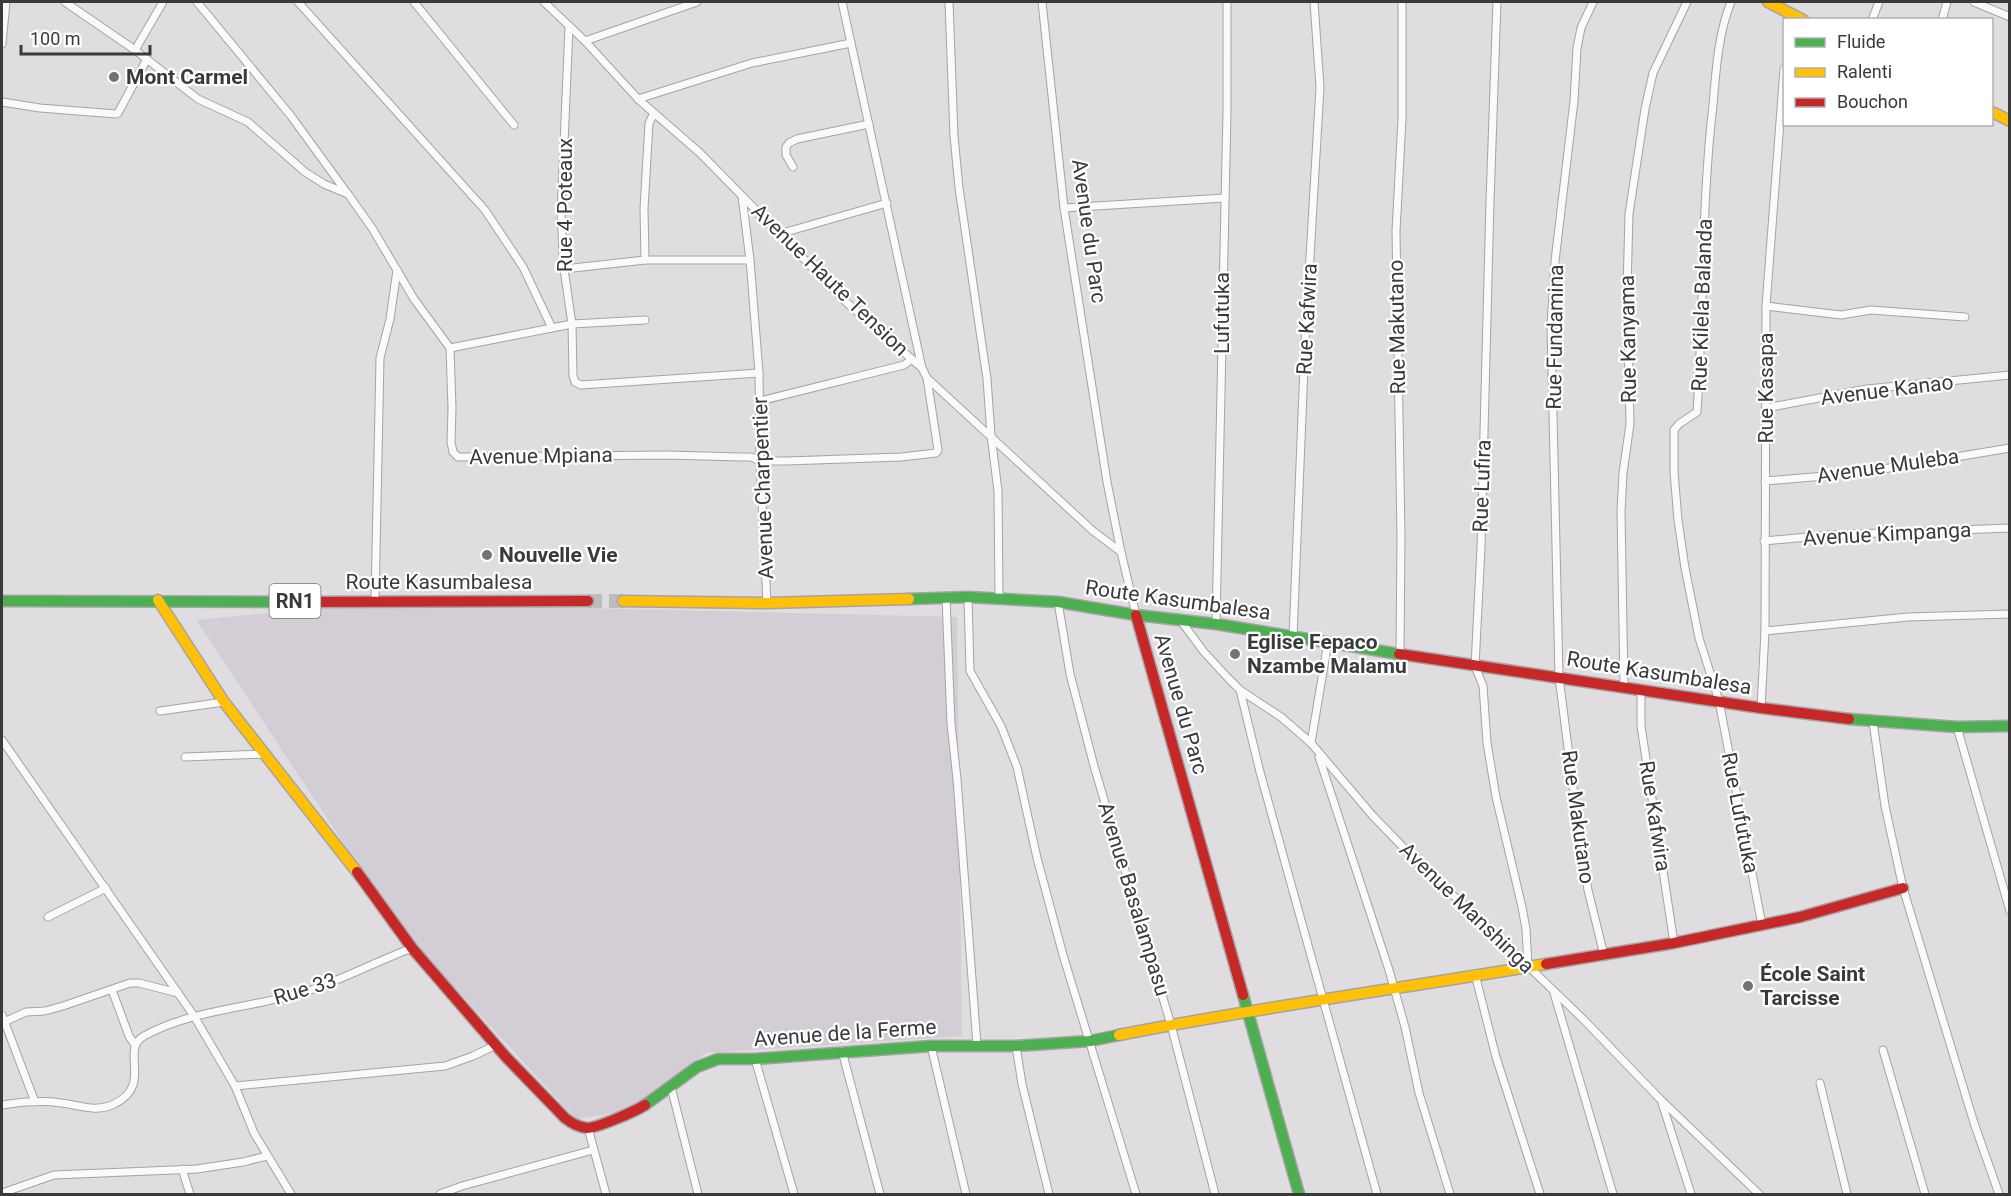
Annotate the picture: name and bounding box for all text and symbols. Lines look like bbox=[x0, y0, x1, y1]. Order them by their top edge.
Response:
scale bar bbox=[21, 18, 150, 56]
legend bbox=[1783, 18, 1993, 126]
text: 100 m bbox=[30, 28, 81, 49]
text: Fluide bbox=[1837, 31, 1885, 52]
text: Ralenti bbox=[1837, 61, 1892, 82]
place label: Mont Carmel bbox=[126, 65, 248, 89]
marker: Mont Carmel bbox=[107, 70, 121, 84]
text: Bouchon bbox=[1837, 91, 1908, 112]
street label: Rue 4 Poteaux bbox=[553, 138, 577, 272]
street label: Avenue du Parc bbox=[1067, 158, 1111, 304]
street label: Avenue Haute Tension bbox=[747, 199, 913, 361]
street label: Rue Kilela Balanda bbox=[1687, 218, 1717, 392]
street label: Rue Makutano bbox=[1384, 259, 1410, 395]
street label: Rue Kafwira bbox=[1292, 263, 1322, 375]
street label: Rue Fundamina bbox=[1542, 264, 1568, 410]
street label: Lufutuka bbox=[1210, 272, 1234, 354]
street label: Rue Kanyama bbox=[1615, 275, 1641, 403]
street label: Rue Kasapa bbox=[1754, 333, 1778, 443]
street label: Avenue Kanao bbox=[1819, 370, 1955, 410]
street label: Avenue Charpentier bbox=[748, 396, 778, 580]
street label: Rue Lufira bbox=[1468, 439, 1496, 533]
street label: Avenue Mpiana bbox=[469, 443, 613, 469]
street label: Avenue Muleba bbox=[1815, 444, 1961, 488]
street label: Avenue Kimpanga bbox=[1802, 518, 1972, 550]
place label: Nouvelle Vie bbox=[499, 543, 618, 567]
marker: Nouvelle Vie bbox=[480, 548, 494, 562]
street label: Route Kasumbalesa bbox=[346, 570, 532, 594]
street label: Route Kasumbalesa bbox=[1084, 575, 1272, 625]
road number: RN1 bbox=[270, 584, 320, 618]
place label: Eglise Fepaco Nzambe Malamu bbox=[1247, 630, 1407, 678]
street label: Avenue du Parc bbox=[1149, 631, 1213, 777]
marker: Eglise Fepaco Nzambe Malamu bbox=[1228, 647, 1242, 661]
street label: Route Kasumbalesa bbox=[1565, 647, 1753, 699]
street label: Rue Makutano bbox=[1557, 749, 1599, 885]
street label: Rue Lufutuka bbox=[1717, 750, 1763, 876]
street label: Rue Kafwira bbox=[1634, 759, 1676, 873]
street label: Avenue Basalampasu bbox=[1093, 799, 1175, 999]
street label: Avenue Manshinga bbox=[1395, 838, 1539, 978]
place label: École Saint Tarcisse bbox=[1760, 962, 1865, 1010]
street label: Rue 33 bbox=[271, 968, 339, 1010]
marker: École Saint Tarcisse bbox=[1741, 979, 1755, 993]
street label: Avenue de la Ferme bbox=[753, 1015, 937, 1051]

